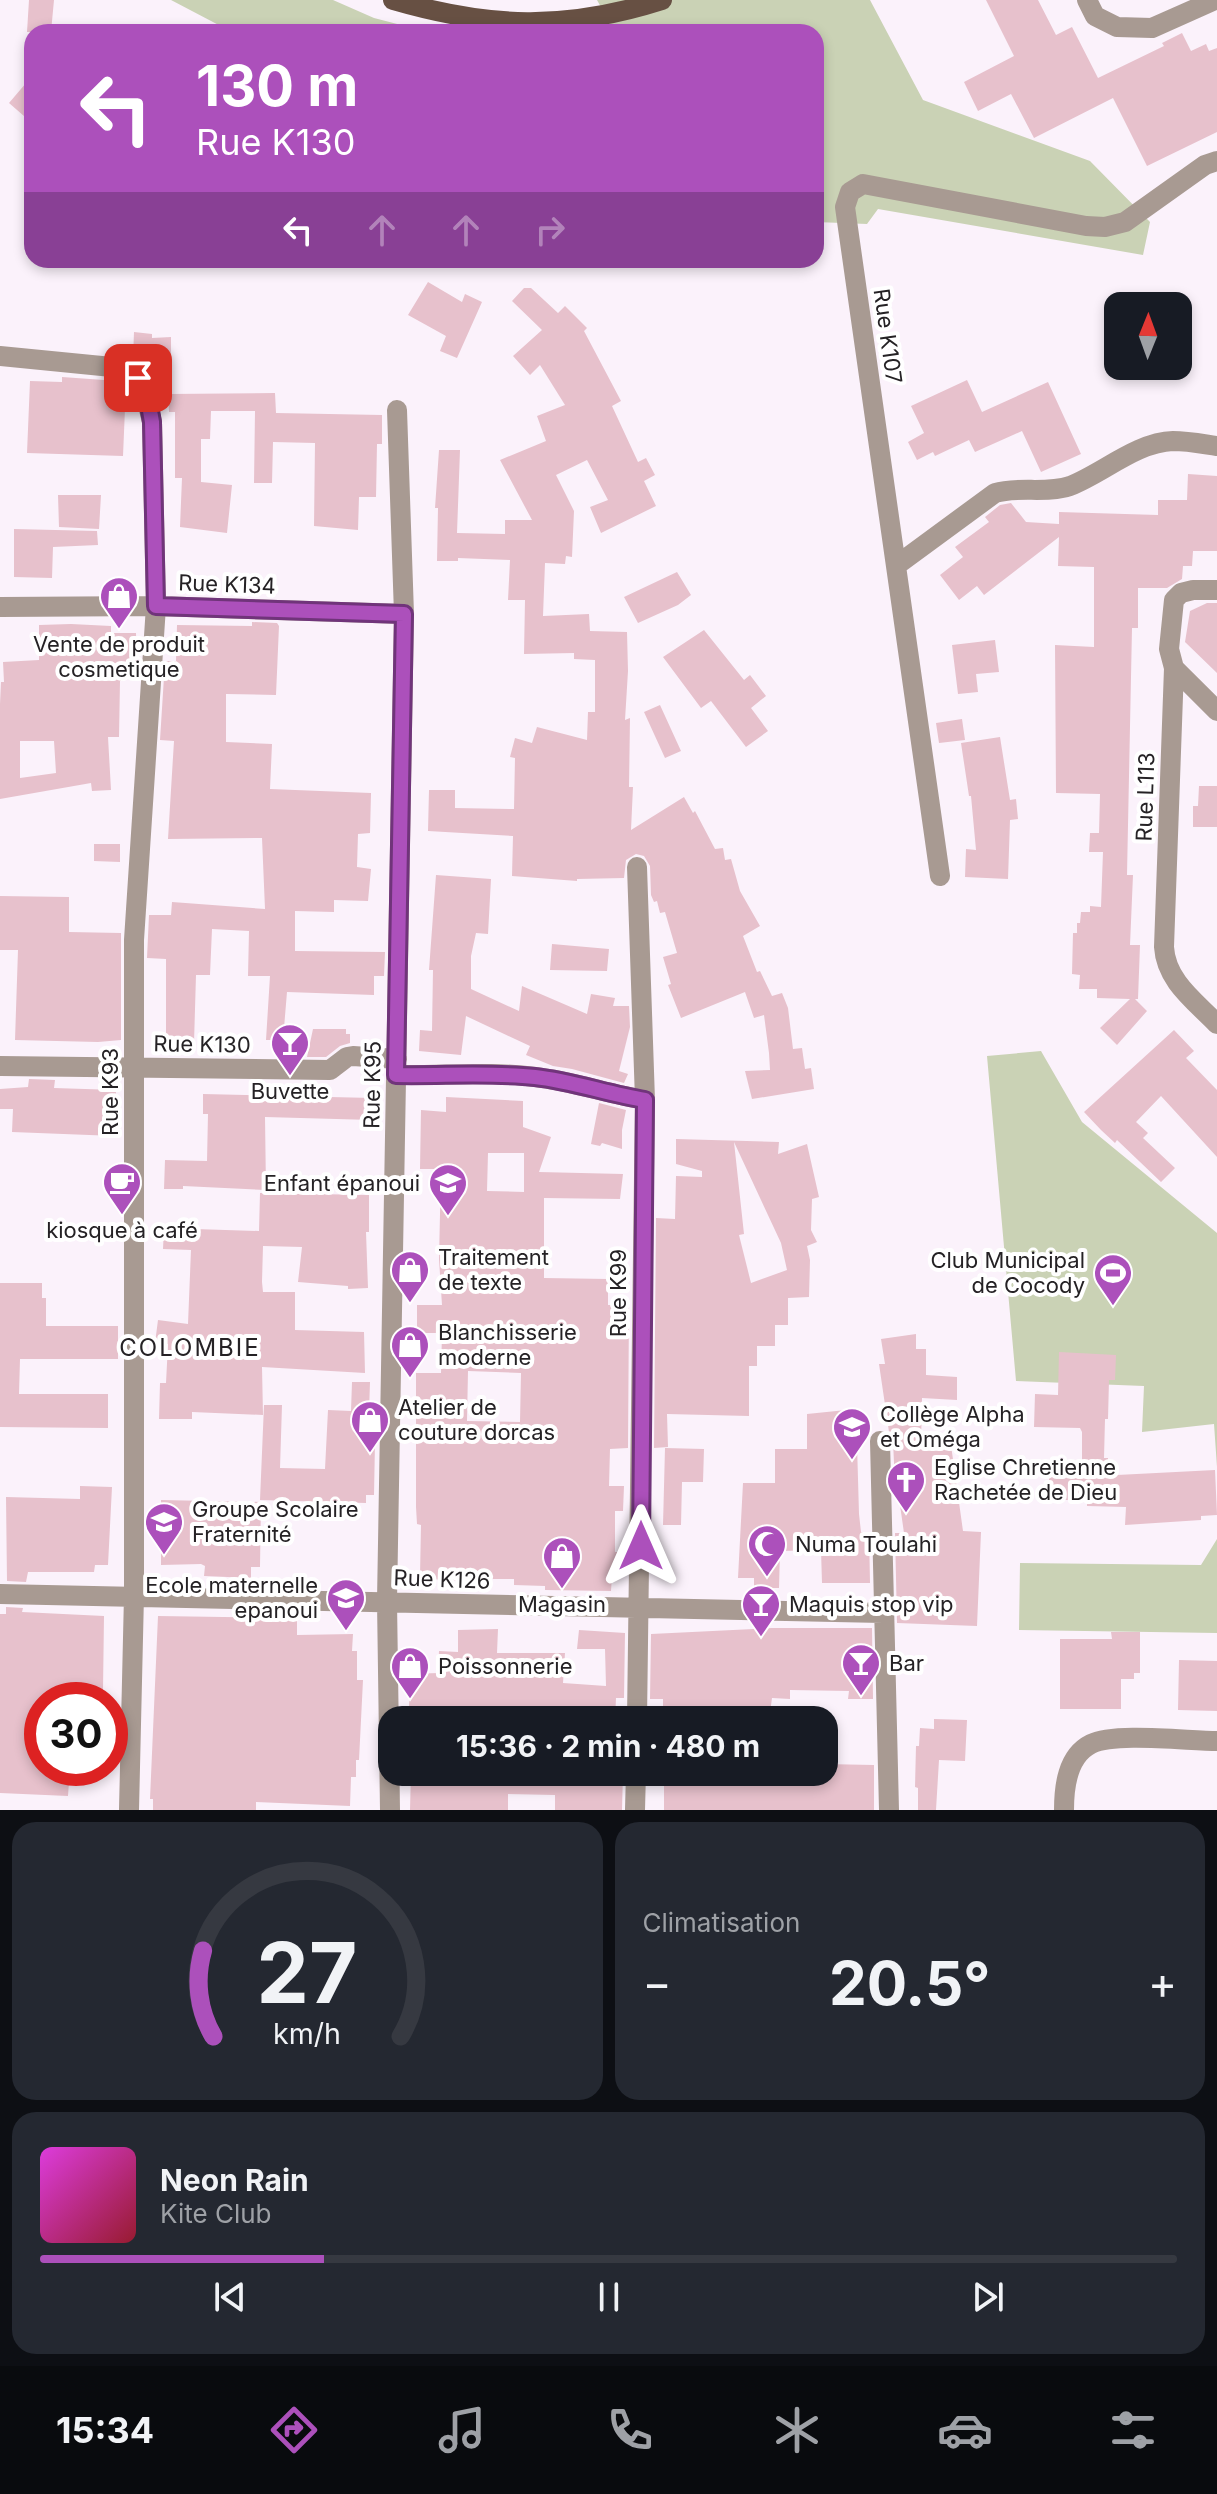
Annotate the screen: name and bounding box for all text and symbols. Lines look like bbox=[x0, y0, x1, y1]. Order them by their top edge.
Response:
text: 130 m bbox=[196, 52, 358, 120]
icon: left bbox=[64, 56, 168, 160]
text: Rue K130 bbox=[196, 120, 355, 164]
icon: left bbox=[276, 208, 320, 252]
icon: ahead bbox=[360, 208, 404, 252]
icon: ahead bbox=[444, 208, 488, 252]
icon: right bbox=[528, 208, 572, 252]
street label: Rue K107 bbox=[868, 287, 908, 385]
north arrow bbox=[1104, 292, 1192, 380]
map controls bbox=[1104, 292, 1192, 380]
pin bbox=[104, 344, 172, 412]
icon: arrive bbox=[116, 356, 160, 400]
street label: Rue K134 bbox=[178, 569, 276, 599]
shop icon: Vente de produit cosmetique bbox=[98, 575, 140, 630]
place label: Vente de produit cosmetique bbox=[33, 631, 205, 682]
street label: Rue L113 bbox=[1130, 752, 1160, 842]
bar icon: Buvette bbox=[269, 1022, 311, 1077]
street label: Rue K130 bbox=[153, 1030, 251, 1058]
street label: Rue K95 bbox=[358, 1041, 386, 1129]
street label: Rue K93 bbox=[97, 1048, 123, 1136]
place label: Buvette bbox=[251, 1078, 329, 1104]
cafe icon: kiosque à café bbox=[101, 1161, 143, 1216]
school or university icon: Enfant épanoui bbox=[427, 1162, 469, 1217]
place label: Enfant épanoui bbox=[264, 1170, 420, 1196]
place label: kiosque à café bbox=[46, 1217, 198, 1243]
place label: Traitement de texte bbox=[438, 1244, 549, 1295]
place label: Club Municipal de Cocody bbox=[930, 1247, 1085, 1298]
shop icon: Traitement de texte bbox=[389, 1249, 431, 1304]
street label: Rue K99 bbox=[605, 1249, 631, 1337]
sports icon: Club Municipal de Cocody bbox=[1092, 1252, 1134, 1307]
place label: Blanchisserie moderne bbox=[438, 1319, 577, 1370]
shop icon: Blanchisserie moderne bbox=[389, 1324, 431, 1379]
district label: COLOMBIE bbox=[119, 1333, 261, 1362]
place label: Atelier de couture dorcas bbox=[398, 1394, 555, 1445]
shop icon: Atelier de couture dorcas bbox=[349, 1399, 391, 1454]
place label: Collège Alpha et Oméga bbox=[880, 1401, 1025, 1452]
school or university icon: Collège Alpha et Oméga bbox=[831, 1406, 873, 1461]
place label: Eglise Chretienne Rachetée de Dieu bbox=[934, 1454, 1117, 1505]
church icon: Eglise Chretienne Rachetée de Dieu bbox=[885, 1459, 927, 1514]
place label: Groupe Scolaire Fraternité bbox=[192, 1496, 359, 1547]
school or university icon: Groupe Scolaire Fraternité bbox=[143, 1501, 185, 1556]
position arrow bbox=[599, 1504, 683, 1588]
mosque icon: Numa Toulahi bbox=[746, 1523, 788, 1578]
place label: Numa Toulahi bbox=[795, 1531, 937, 1557]
shop icon: Magasin bbox=[541, 1535, 583, 1590]
street label: Rue K126 bbox=[393, 1564, 491, 1594]
place label: Ecole maternelle epanoui bbox=[145, 1572, 318, 1623]
school or university icon: Ecole maternelle epanoui bbox=[325, 1577, 367, 1632]
bar icon: Maquis stop vip bbox=[740, 1583, 782, 1638]
place label: Magasin bbox=[518, 1591, 606, 1617]
place label: Maquis stop vip bbox=[789, 1591, 953, 1617]
bar icon: Bar bbox=[840, 1642, 882, 1697]
shop icon: Poissonnerie bbox=[389, 1645, 431, 1700]
place label: Bar bbox=[889, 1650, 924, 1676]
place label: Poissonnerie bbox=[438, 1653, 572, 1679]
speed limit sign: 30 bbox=[24, 1682, 128, 1786]
text: 15:36 · 2 min · 480 m bbox=[456, 1728, 760, 1764]
text: Climatisation bbox=[643, 1907, 800, 1938]
text: 27 bbox=[257, 1922, 358, 2023]
text: 20.5° bbox=[829, 1947, 991, 2019]
text: − bbox=[643, 1956, 672, 2010]
text: + bbox=[1148, 1956, 1177, 2010]
text: km/h bbox=[273, 2016, 341, 2051]
text: Neon Rain bbox=[160, 2162, 309, 2198]
text: Kite Club bbox=[160, 2198, 271, 2229]
icon: previous bbox=[208, 2275, 252, 2319]
icon: pause bbox=[587, 2275, 631, 2319]
icon: next bbox=[966, 2275, 1010, 2319]
icon: directions bbox=[266, 2402, 322, 2458]
icon: music bbox=[434, 2402, 490, 2458]
icon: phone bbox=[602, 2402, 658, 2458]
icon: climate bbox=[769, 2402, 825, 2458]
icon: car bbox=[937, 2402, 993, 2458]
icon: filters bbox=[1105, 2402, 1161, 2458]
text: 15:34 bbox=[56, 2408, 154, 2452]

